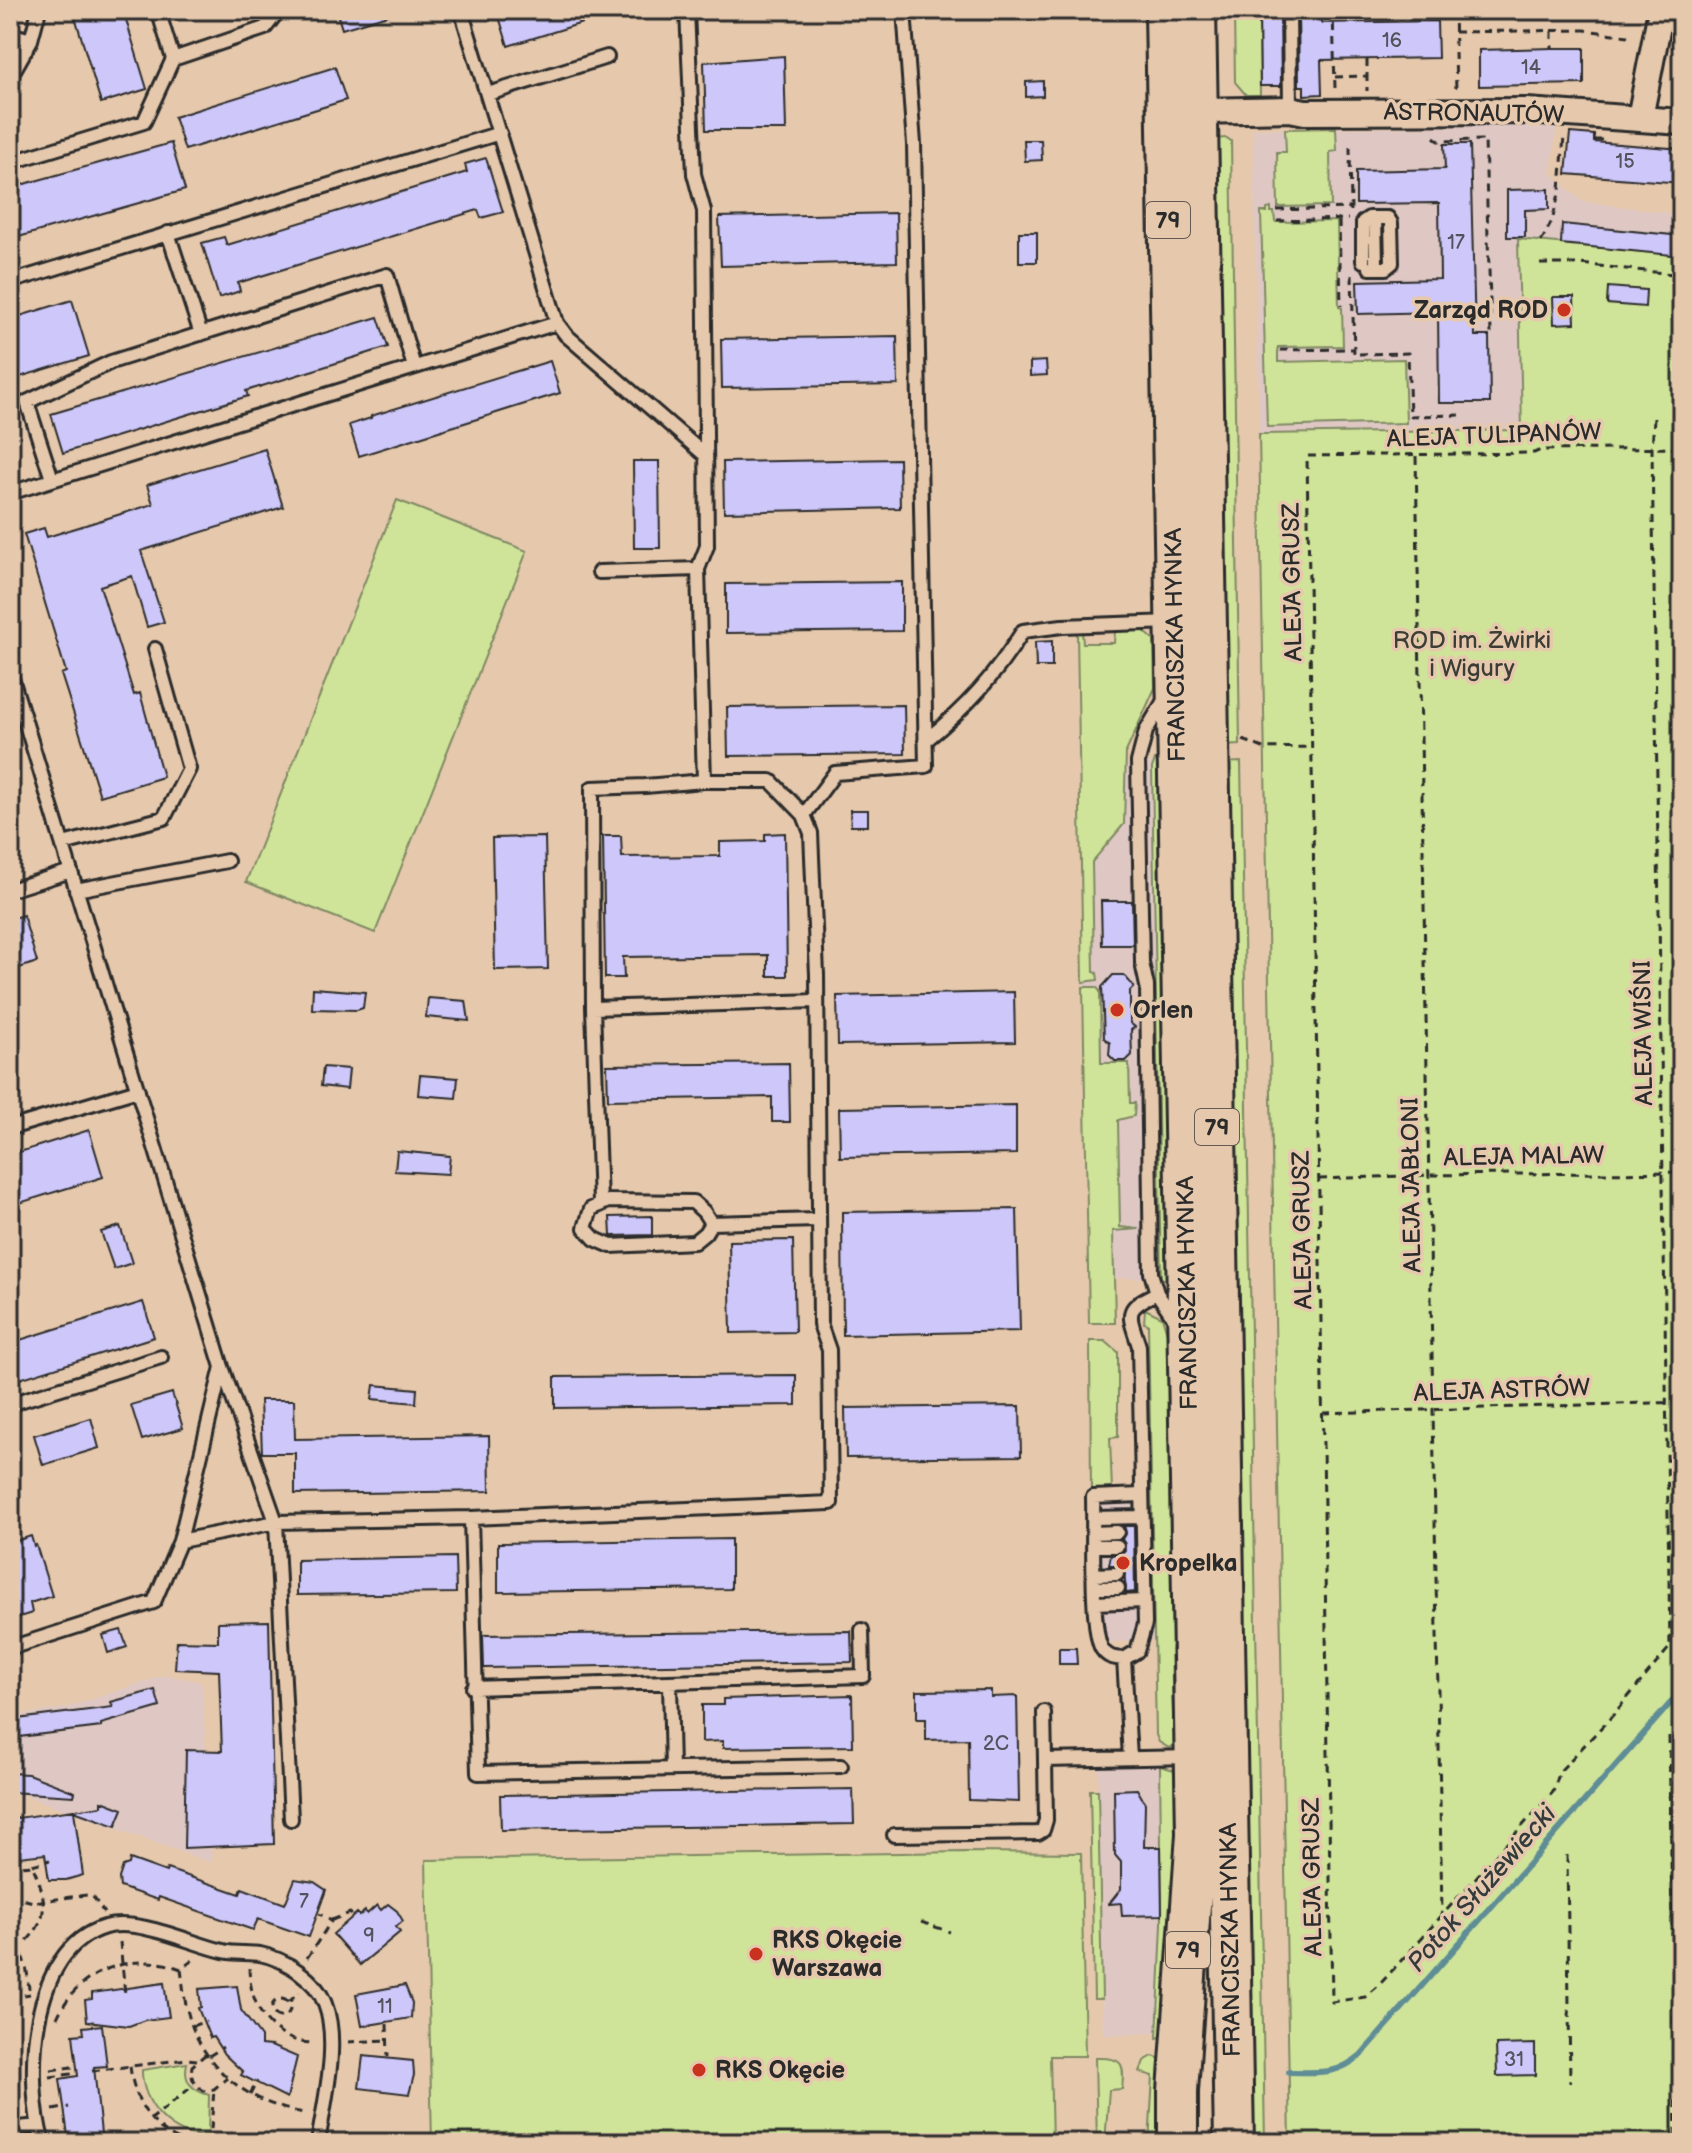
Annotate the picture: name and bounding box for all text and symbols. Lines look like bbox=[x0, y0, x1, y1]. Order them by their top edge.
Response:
house number: 16 bbox=[1382, 29, 1402, 53]
house number: 14 bbox=[1521, 56, 1541, 80]
street label: ASTRONAUTÓW bbox=[1383, 96, 1565, 130]
house number: 15 bbox=[1615, 150, 1635, 174]
road number: 79 bbox=[1146, 202, 1190, 238]
house number: 17 bbox=[1447, 231, 1465, 255]
place label: Zarząd ROD bbox=[1414, 296, 1548, 325]
marker: Zarząd ROD bbox=[1555, 301, 1573, 319]
street label: ALEJA TULIPANÓW bbox=[1386, 416, 1602, 454]
street label: ALEJA GRUSZ bbox=[1277, 502, 1308, 662]
street label: FRANCISZKA HYNKA bbox=[1159, 527, 1192, 762]
park label: ROD im. Żwirki i Wigury bbox=[1393, 626, 1551, 683]
street label: ALEJA WIŚNI bbox=[1627, 960, 1659, 1106]
place label: Orlen bbox=[1133, 996, 1193, 1025]
marker: Orlen bbox=[1108, 1001, 1126, 1019]
street label: ALEJA JABŁONI bbox=[1395, 1097, 1428, 1273]
road number: 79 bbox=[1195, 1109, 1239, 1145]
street label: ALEJA MALAW bbox=[1443, 1141, 1605, 1172]
street label: ALEJA GRUSZ bbox=[1287, 1150, 1318, 1310]
street label: FRANCISZKA HYNKA bbox=[1171, 1175, 1204, 1410]
street label: ALEJA ASTRÓW bbox=[1413, 1372, 1591, 1408]
place label: Kropelka bbox=[1139, 1549, 1237, 1578]
marker: Kropelka bbox=[1114, 1554, 1132, 1572]
house number: 2C bbox=[983, 1732, 1009, 1756]
street label: ALEJA GRUSZ bbox=[1297, 1797, 1328, 1957]
water label: Potok Służewiecki bbox=[1401, 1798, 1564, 1979]
street label: FRANCISZKA HYNKA bbox=[1214, 1822, 1247, 2057]
house number: 7 bbox=[299, 1890, 309, 1914]
house number: 9 bbox=[363, 1924, 375, 1948]
place label: RKS Okęcie Warszawa bbox=[772, 1926, 902, 1983]
road number: 79 bbox=[1166, 1932, 1210, 1968]
marker: RKS Okęcie Warszawa bbox=[747, 1945, 765, 1963]
house number: 11 bbox=[377, 1995, 393, 2019]
house number: 31 bbox=[1504, 2048, 1524, 2072]
place label: RKS Okęcie bbox=[715, 2056, 845, 2085]
marker: RKS Okęcie bbox=[690, 2061, 708, 2079]

